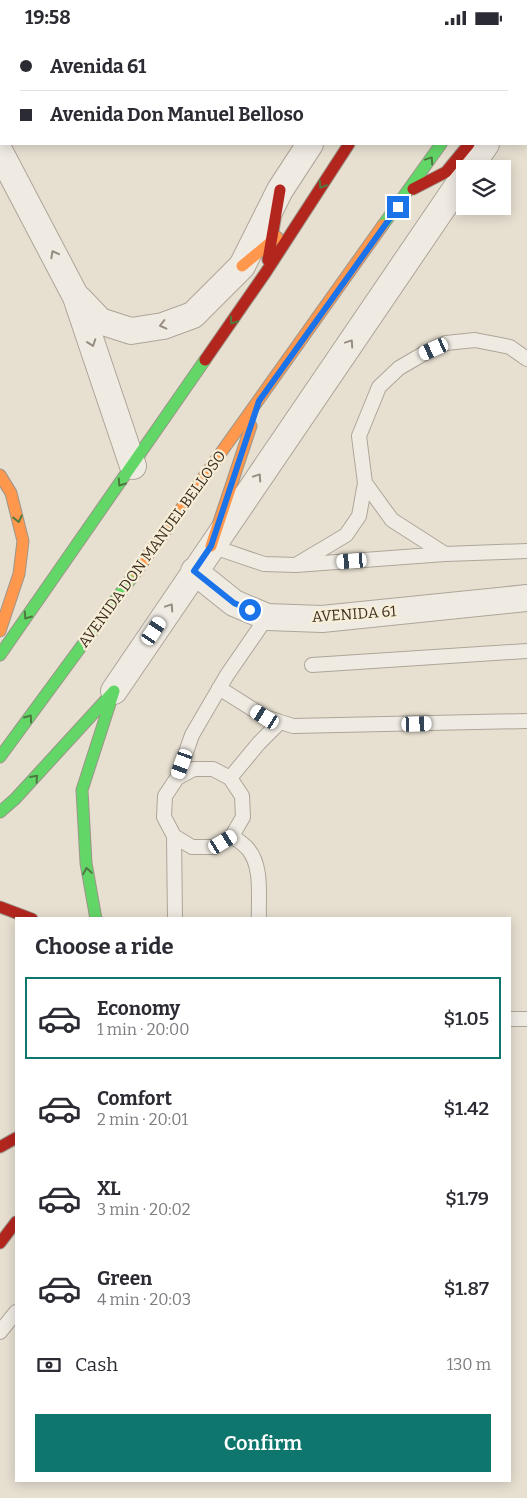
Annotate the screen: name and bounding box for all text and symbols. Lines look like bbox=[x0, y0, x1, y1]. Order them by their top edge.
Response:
text: 19:58 bbox=[25, 6, 71, 29]
text: Avenida 61 bbox=[50, 55, 146, 78]
text: Avenida Don Manuel Belloso bbox=[50, 103, 304, 126]
one-way arrow bbox=[424, 156, 433, 166]
map controls bbox=[456, 160, 511, 215]
button: layers bbox=[456, 160, 511, 215]
one-way arrow bbox=[319, 179, 328, 188]
route end bbox=[387, 196, 409, 218]
one-way arrow bbox=[50, 250, 60, 259]
one-way arrow bbox=[230, 315, 239, 324]
one-way arrow bbox=[159, 320, 167, 330]
car bbox=[417, 336, 450, 362]
one-way arrow bbox=[86, 339, 96, 347]
one-way arrow bbox=[344, 339, 353, 349]
street label: AVENIDA DON MANUEL BELLOSO bbox=[74, 447, 230, 651]
one-way arrow bbox=[252, 473, 261, 483]
one-way arrow bbox=[118, 477, 127, 487]
one-way arrow bbox=[12, 515, 23, 524]
car bbox=[336, 552, 367, 570]
route start bbox=[239, 599, 261, 621]
street label: AVENIDA 61 bbox=[311, 602, 397, 626]
one-way arrow bbox=[164, 603, 173, 612]
one-way arrow bbox=[24, 610, 33, 620]
car bbox=[139, 614, 168, 648]
car bbox=[248, 703, 281, 731]
one-way arrow bbox=[23, 714, 32, 724]
car bbox=[401, 716, 432, 732]
car bbox=[169, 747, 194, 781]
one-way arrow bbox=[29, 774, 38, 783]
car bbox=[206, 828, 239, 856]
one-way arrow bbox=[82, 867, 93, 875]
text: Choose a ride bbox=[35, 933, 174, 960]
icon: car bbox=[37, 996, 82, 1041]
text: Economy bbox=[97, 997, 180, 1020]
text: $1.05 bbox=[444, 1007, 489, 1030]
text: 1 min · 20:00 bbox=[97, 1020, 189, 1039]
icon: car bbox=[37, 1086, 82, 1131]
text: Comfort bbox=[97, 1087, 172, 1110]
text: $1.42 bbox=[444, 1097, 489, 1120]
text: 2 min · 20:01 bbox=[97, 1110, 188, 1129]
icon: car bbox=[37, 1176, 82, 1221]
text: XL bbox=[97, 1177, 121, 1200]
text: $1.79 bbox=[445, 1187, 489, 1210]
text: 3 min · 20:02 bbox=[97, 1200, 191, 1219]
icon: car bbox=[37, 1266, 82, 1311]
text: Green bbox=[97, 1267, 152, 1290]
text: $1.87 bbox=[444, 1277, 489, 1300]
text: 4 min · 20:03 bbox=[97, 1290, 191, 1309]
icon: cash bbox=[35, 1351, 63, 1379]
text: Cash bbox=[75, 1353, 118, 1376]
text: 130 m bbox=[447, 1355, 491, 1374]
button: Confirm bbox=[35, 1414, 491, 1472]

